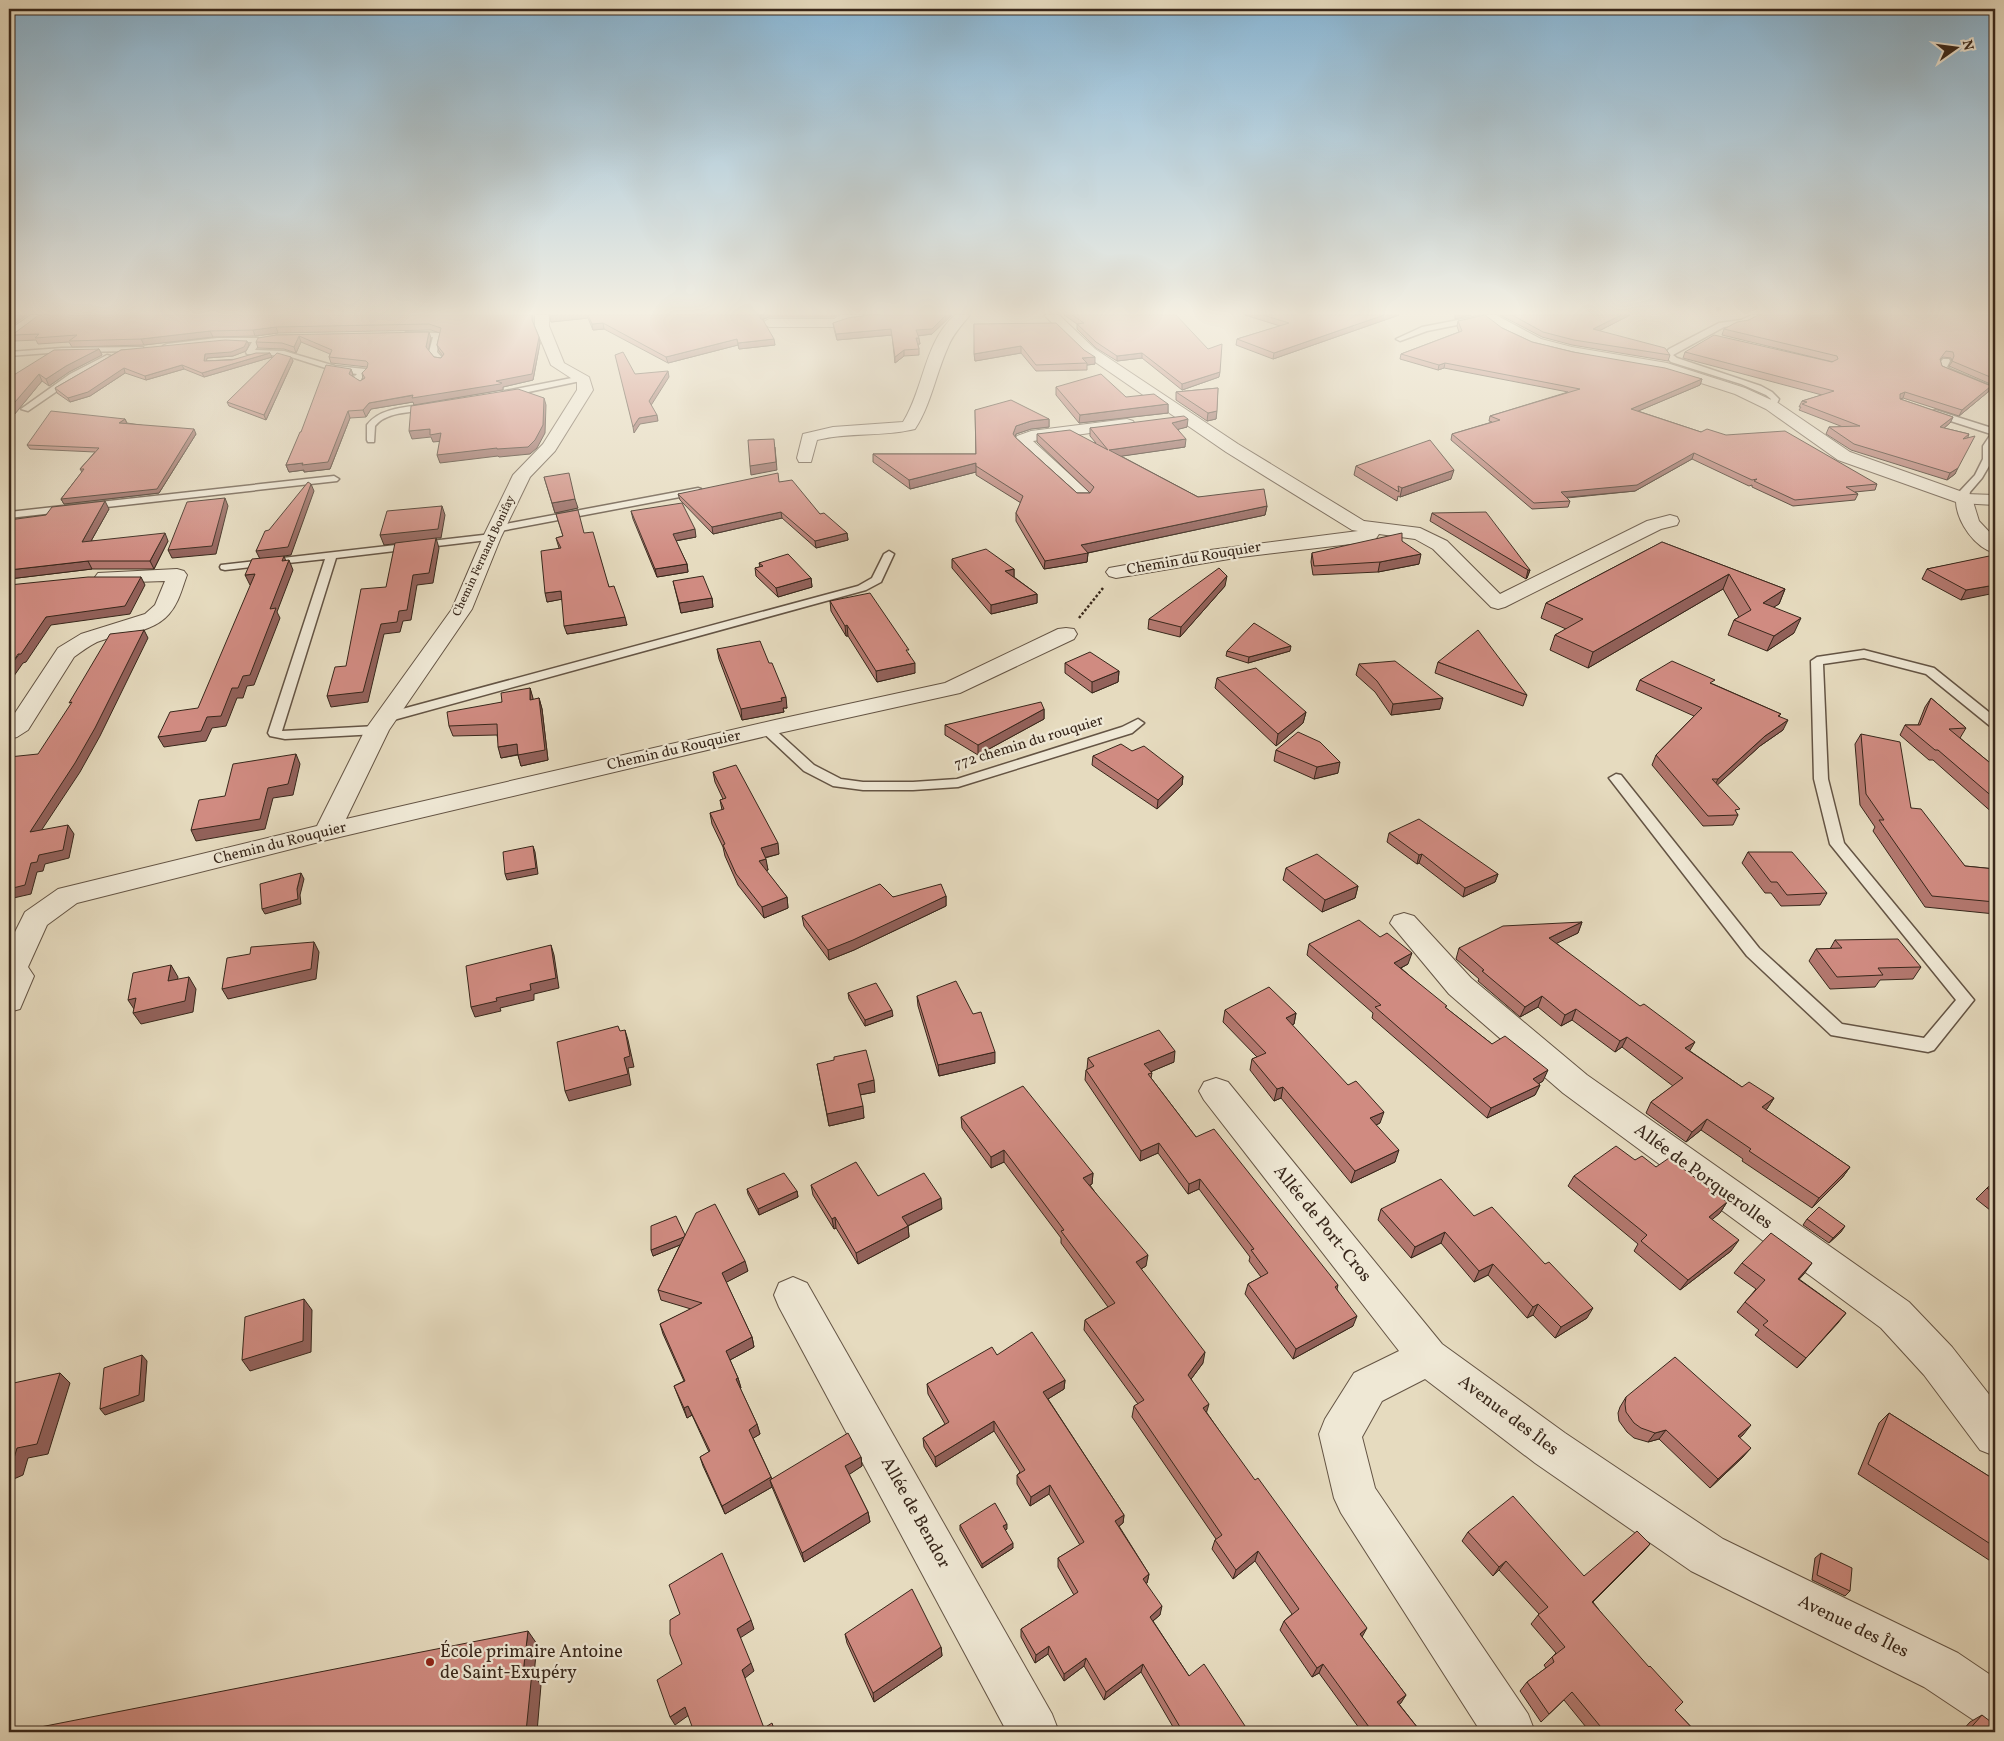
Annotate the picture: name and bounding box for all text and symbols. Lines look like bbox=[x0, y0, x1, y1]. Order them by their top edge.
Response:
north arrow bbox=[1932, 22, 1982, 72]
text: N bbox=[1957, 38, 1978, 52]
street label: Chemin Fernand Bonifay bbox=[449, 493, 519, 619]
street label: Chemin du Rouquier bbox=[1125, 537, 1263, 581]
street label: 772 chemin du rouquier bbox=[952, 710, 1106, 776]
street label: Chemin du Rouquier bbox=[605, 725, 743, 777]
street label: Chemin du Rouquier bbox=[211, 817, 349, 871]
street label: Allée de Porquerolles bbox=[1628, 1118, 1778, 1236]
street label: Allée de Port-Cros bbox=[1267, 1160, 1377, 1288]
street label: Avenue des Îles bbox=[1452, 1370, 1564, 1462]
street label: Allée de Bendor bbox=[874, 1453, 956, 1574]
street label: Avenue des Îles bbox=[1793, 1589, 1913, 1665]
place label: École primaire Antoine de Saint-Exupéry bbox=[440, 1640, 623, 1686]
marker: École primaire Antoine de Saint-Exupéry bbox=[424, 1656, 436, 1668]

